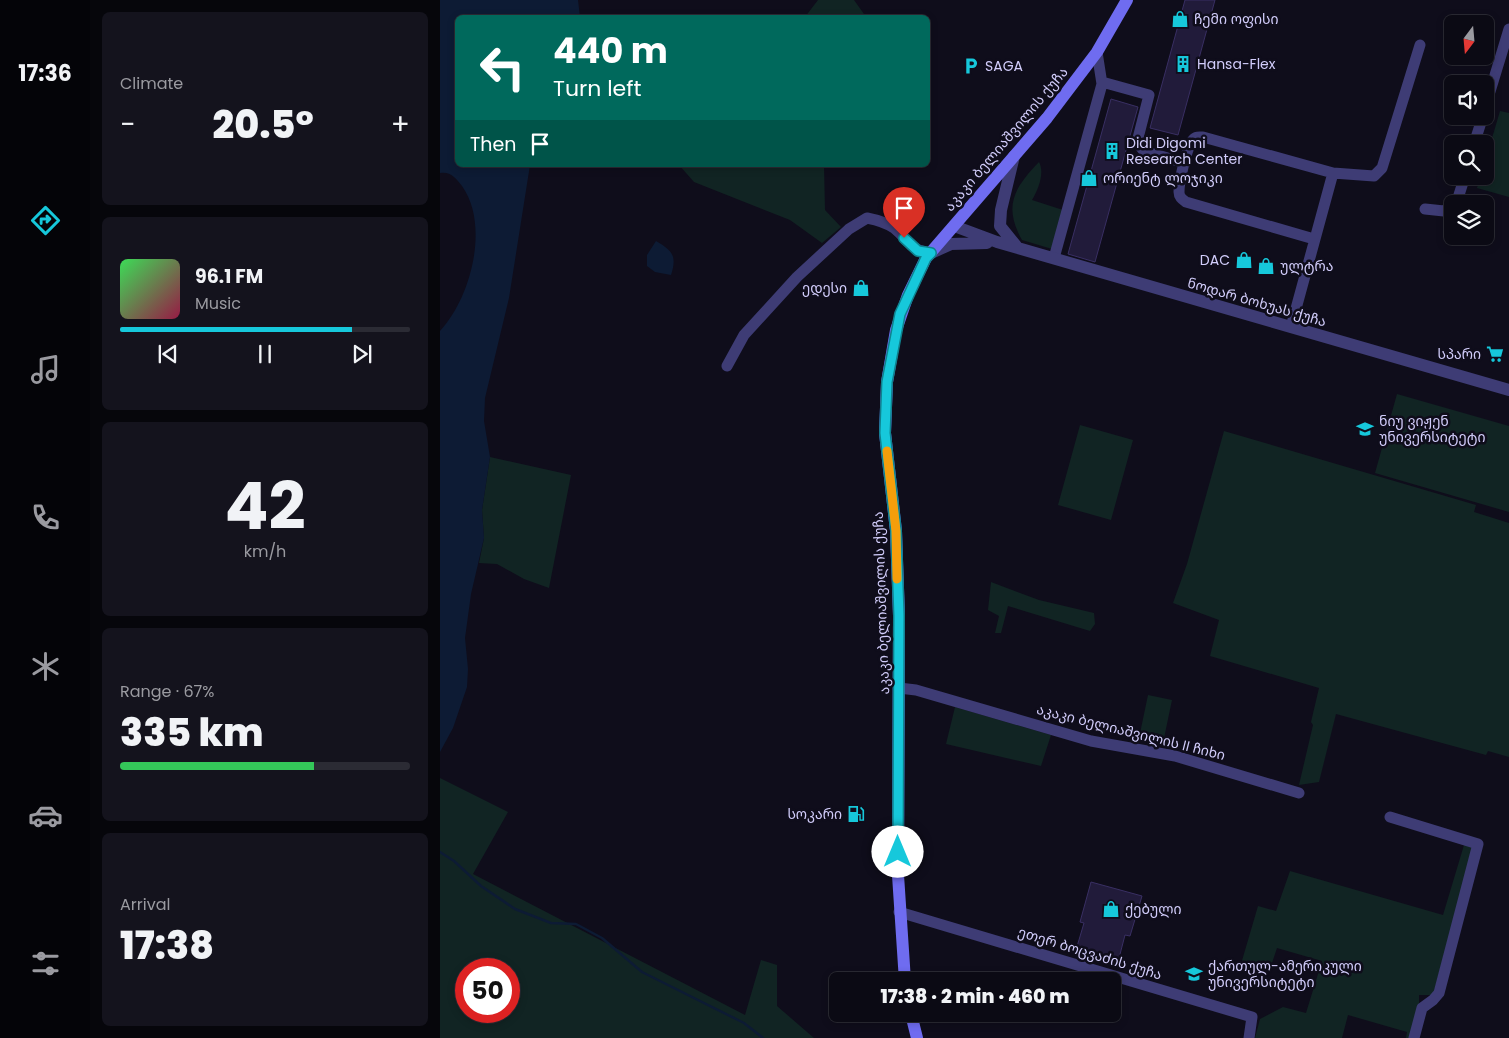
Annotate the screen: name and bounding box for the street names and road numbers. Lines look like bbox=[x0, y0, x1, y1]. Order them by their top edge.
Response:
street label: აკაკი ბელიაშვილის ქუჩა bbox=[940, 62, 1072, 216]
street label: ნოდარ ბოხუას ქუჩა bbox=[1185, 273, 1329, 331]
street label: აკაკი ბელიაშვილის ქუჩა bbox=[868, 511, 894, 695]
street label: აკაკი ბელიაშვილის II ჩიხი bbox=[1035, 699, 1227, 765]
street label: ეთერ ბოცვაძის ქუჩა bbox=[1016, 922, 1164, 984]

